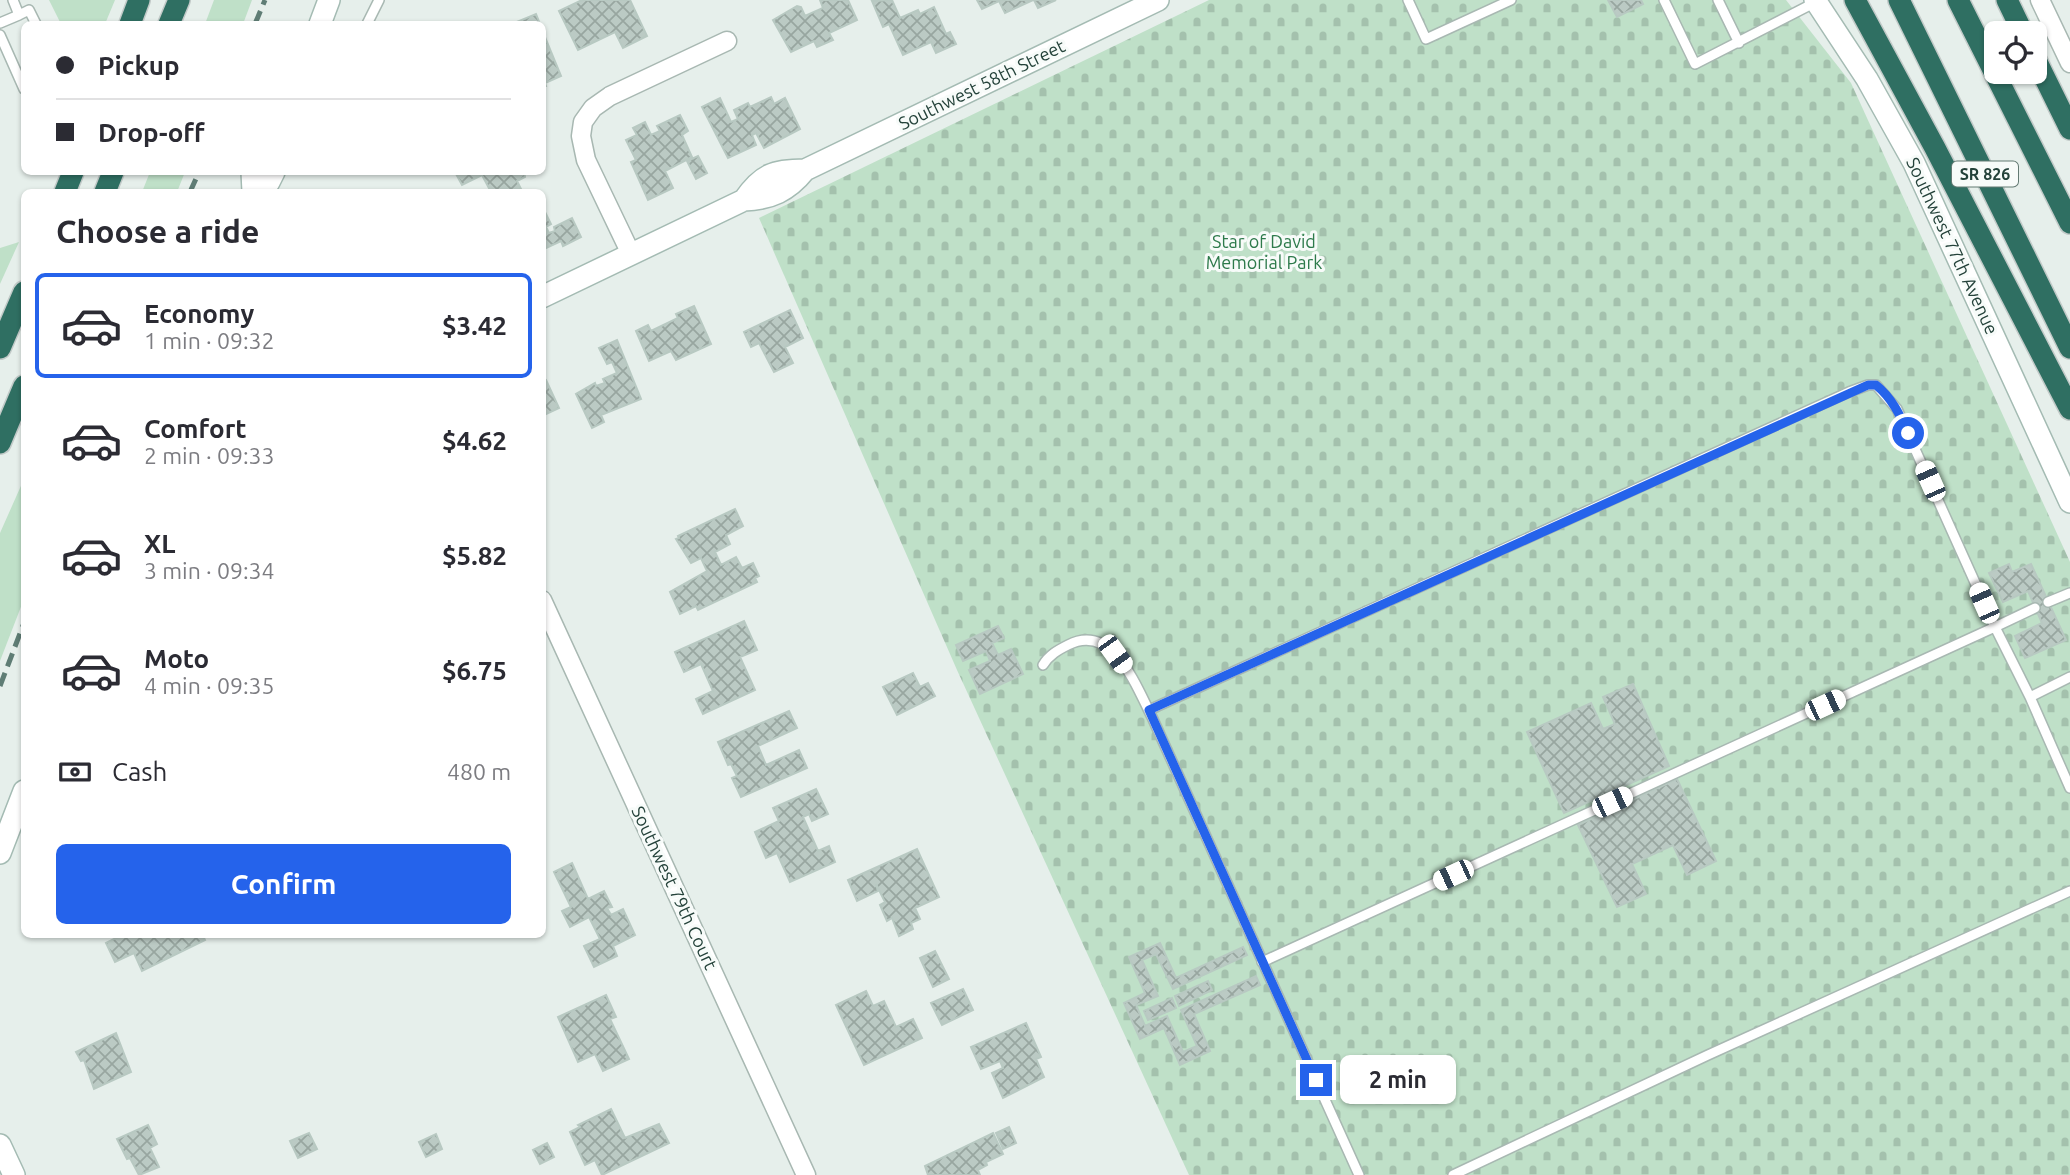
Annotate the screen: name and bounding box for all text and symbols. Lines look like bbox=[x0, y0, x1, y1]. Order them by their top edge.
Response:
map controls bbox=[1984, 21, 2047, 84]
button: locate bbox=[1984, 21, 2047, 84]
street label: Southwest 58th Street bbox=[895, 35, 1068, 133]
text: Pickup bbox=[98, 51, 180, 80]
text: Drop-off bbox=[98, 118, 205, 147]
street label: Southwest 77th Avenue bbox=[1903, 154, 2003, 337]
road number: SR 826 bbox=[1952, 162, 2018, 186]
text: Choose a ride bbox=[56, 213, 259, 249]
park label: Star of David Memorial Park bbox=[1206, 231, 1322, 272]
icon: car bbox=[60, 294, 123, 357]
text: Economy bbox=[144, 299, 254, 328]
text: $3.42 bbox=[442, 311, 507, 340]
text: 1 min · 09:32 bbox=[144, 328, 275, 353]
icon: car bbox=[60, 409, 123, 472]
text: Comfort bbox=[144, 414, 247, 443]
route start bbox=[1892, 417, 1924, 449]
text: $4.62 bbox=[442, 426, 507, 455]
text: 2 min · 09:33 bbox=[144, 443, 275, 468]
car bbox=[1912, 458, 1949, 504]
icon: car bbox=[60, 524, 123, 587]
text: XL bbox=[144, 529, 175, 558]
text: $5.82 bbox=[442, 541, 507, 570]
text: 3 min · 09:34 bbox=[144, 558, 275, 583]
car bbox=[1966, 580, 2003, 626]
car bbox=[1095, 631, 1136, 677]
icon: car bbox=[60, 639, 123, 702]
text: Moto bbox=[144, 644, 209, 673]
text: $6.75 bbox=[442, 656, 507, 685]
text: 4 min · 09:35 bbox=[144, 673, 275, 698]
car bbox=[1802, 687, 1849, 723]
icon: cash bbox=[56, 753, 94, 791]
text: Cash bbox=[112, 757, 167, 786]
text: 480 m bbox=[447, 759, 511, 784]
car bbox=[1589, 784, 1636, 820]
street label: Southwest 79th Court bbox=[628, 803, 722, 972]
button: Confirm bbox=[56, 844, 511, 924]
car bbox=[1430, 857, 1477, 893]
callout: 2 min bbox=[1340, 1056, 1456, 1104]
route end bbox=[1300, 1064, 1332, 1096]
text: 2 min bbox=[1369, 1067, 1427, 1092]

